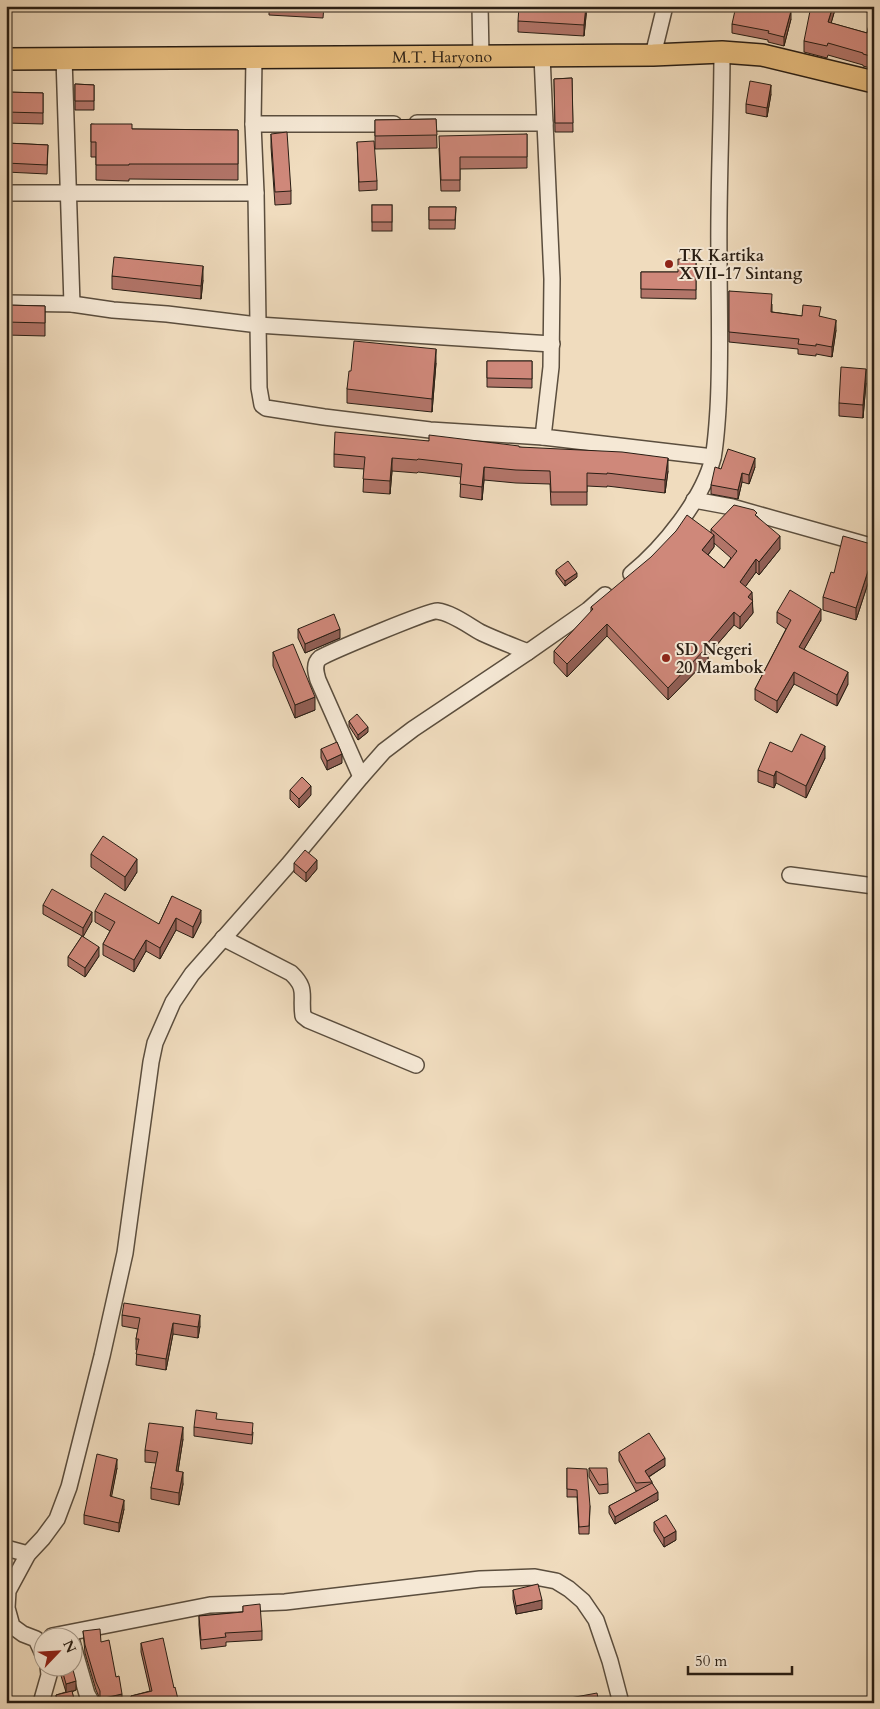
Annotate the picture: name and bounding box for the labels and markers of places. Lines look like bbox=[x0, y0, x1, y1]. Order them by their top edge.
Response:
place label: TK Kartika XVII-17 Sintang bbox=[679, 245, 803, 285]
marker: TK Kartika XVII-17 Sintang bbox=[663, 258, 675, 270]
place label: SD Negeri 20 Mambok bbox=[676, 639, 763, 679]
marker: SD Negeri 20 Mambok bbox=[660, 652, 672, 664]

